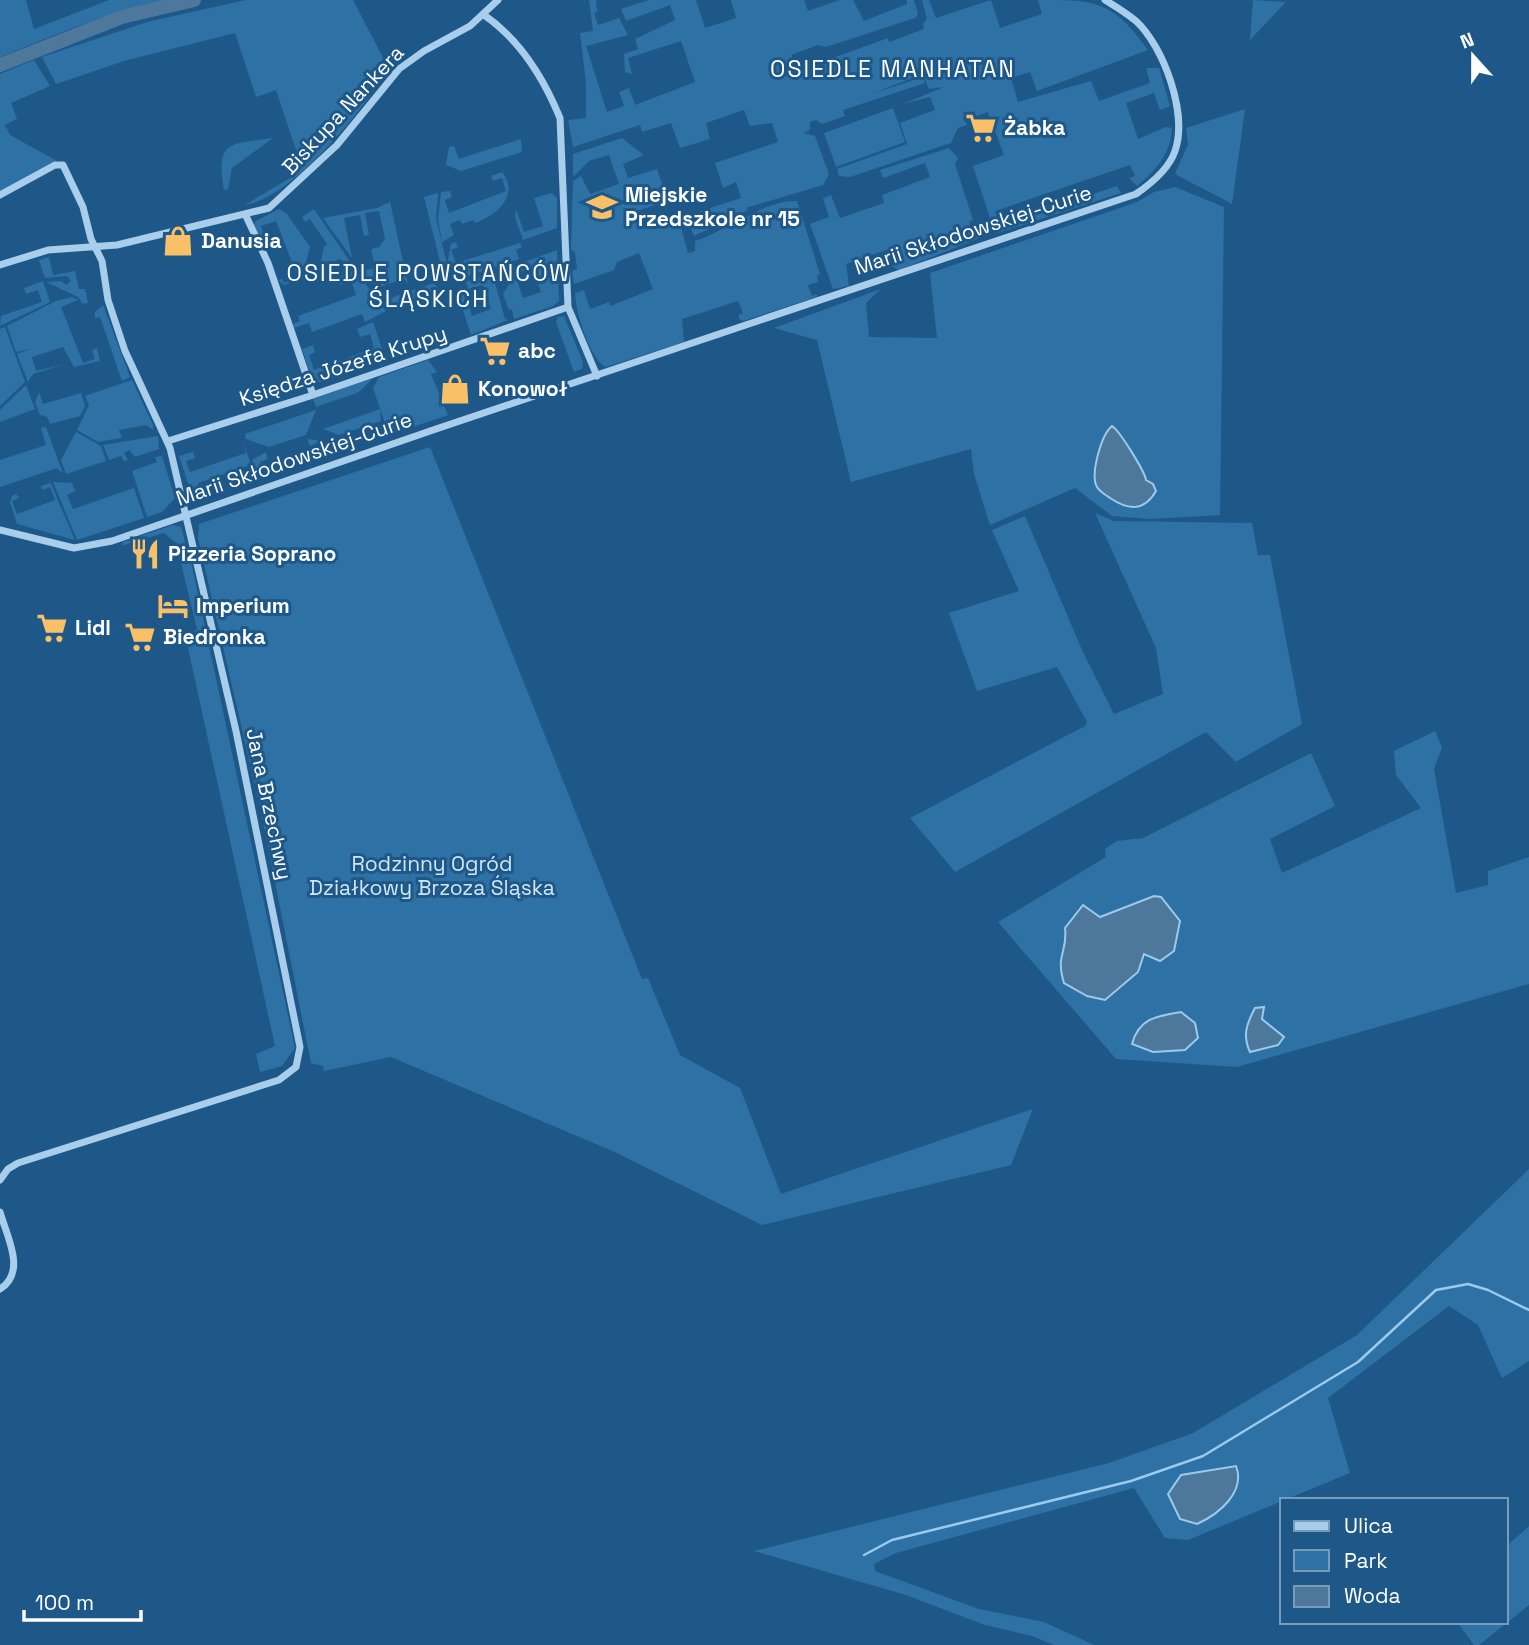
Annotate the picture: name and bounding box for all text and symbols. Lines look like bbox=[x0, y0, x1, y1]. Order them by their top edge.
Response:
north arrow bbox=[1438, 21, 1508, 91]
text: N bbox=[1457, 27, 1478, 55]
street label: Biskupa Nankera bbox=[276, 39, 409, 180]
district label: OSIEDLE MANHATAN bbox=[770, 54, 1016, 84]
supermarket icon: Żabka bbox=[964, 111, 998, 145]
place label: Żabka bbox=[1004, 114, 1065, 141]
street label: Marii Skłodowskiej-Curie bbox=[851, 178, 1095, 281]
place label: Miejskie Przedszkole nr 15 bbox=[625, 181, 800, 232]
school or university icon: Miejskie Przedszkole nr 15 bbox=[585, 190, 619, 224]
shop icon: Danusia bbox=[161, 224, 195, 258]
place label: Danusia bbox=[201, 227, 282, 254]
district label: OSIEDLE POWSTAŃCÓW ŚLĄSKICH bbox=[287, 258, 571, 314]
street label: Księdza Józefa Krupy bbox=[236, 319, 450, 412]
supermarket icon: abc bbox=[478, 334, 512, 368]
place label: abc bbox=[518, 337, 556, 364]
shop icon: Konowoł bbox=[438, 372, 472, 406]
place label: Konowoł bbox=[478, 375, 568, 402]
street label: Marii Skłodowskiej-Curie bbox=[172, 405, 415, 512]
restaurant icon: Pizzeria Soprano bbox=[128, 537, 162, 571]
place label: Pizzeria Soprano bbox=[168, 540, 336, 567]
hotel icon: Imperium bbox=[156, 589, 190, 623]
place label: Imperium bbox=[196, 592, 290, 619]
supermarket icon: Lidl bbox=[35, 611, 69, 645]
place label: Lidl bbox=[75, 614, 111, 641]
supermarket icon: Biedronka bbox=[123, 620, 157, 654]
place label: Biedronka bbox=[163, 623, 266, 650]
street label: Jana Brzechwy bbox=[240, 726, 299, 882]
park label: Rodzinny Ogród Działkowy Brzoza Śląska bbox=[309, 850, 555, 901]
legend bbox=[1280, 1498, 1508, 1624]
text: Ulica bbox=[1344, 1512, 1393, 1539]
text: Park bbox=[1344, 1547, 1388, 1574]
scale bar bbox=[24, 1578, 142, 1622]
text: Woda bbox=[1344, 1582, 1401, 1609]
text: 100 m bbox=[35, 1589, 94, 1616]

